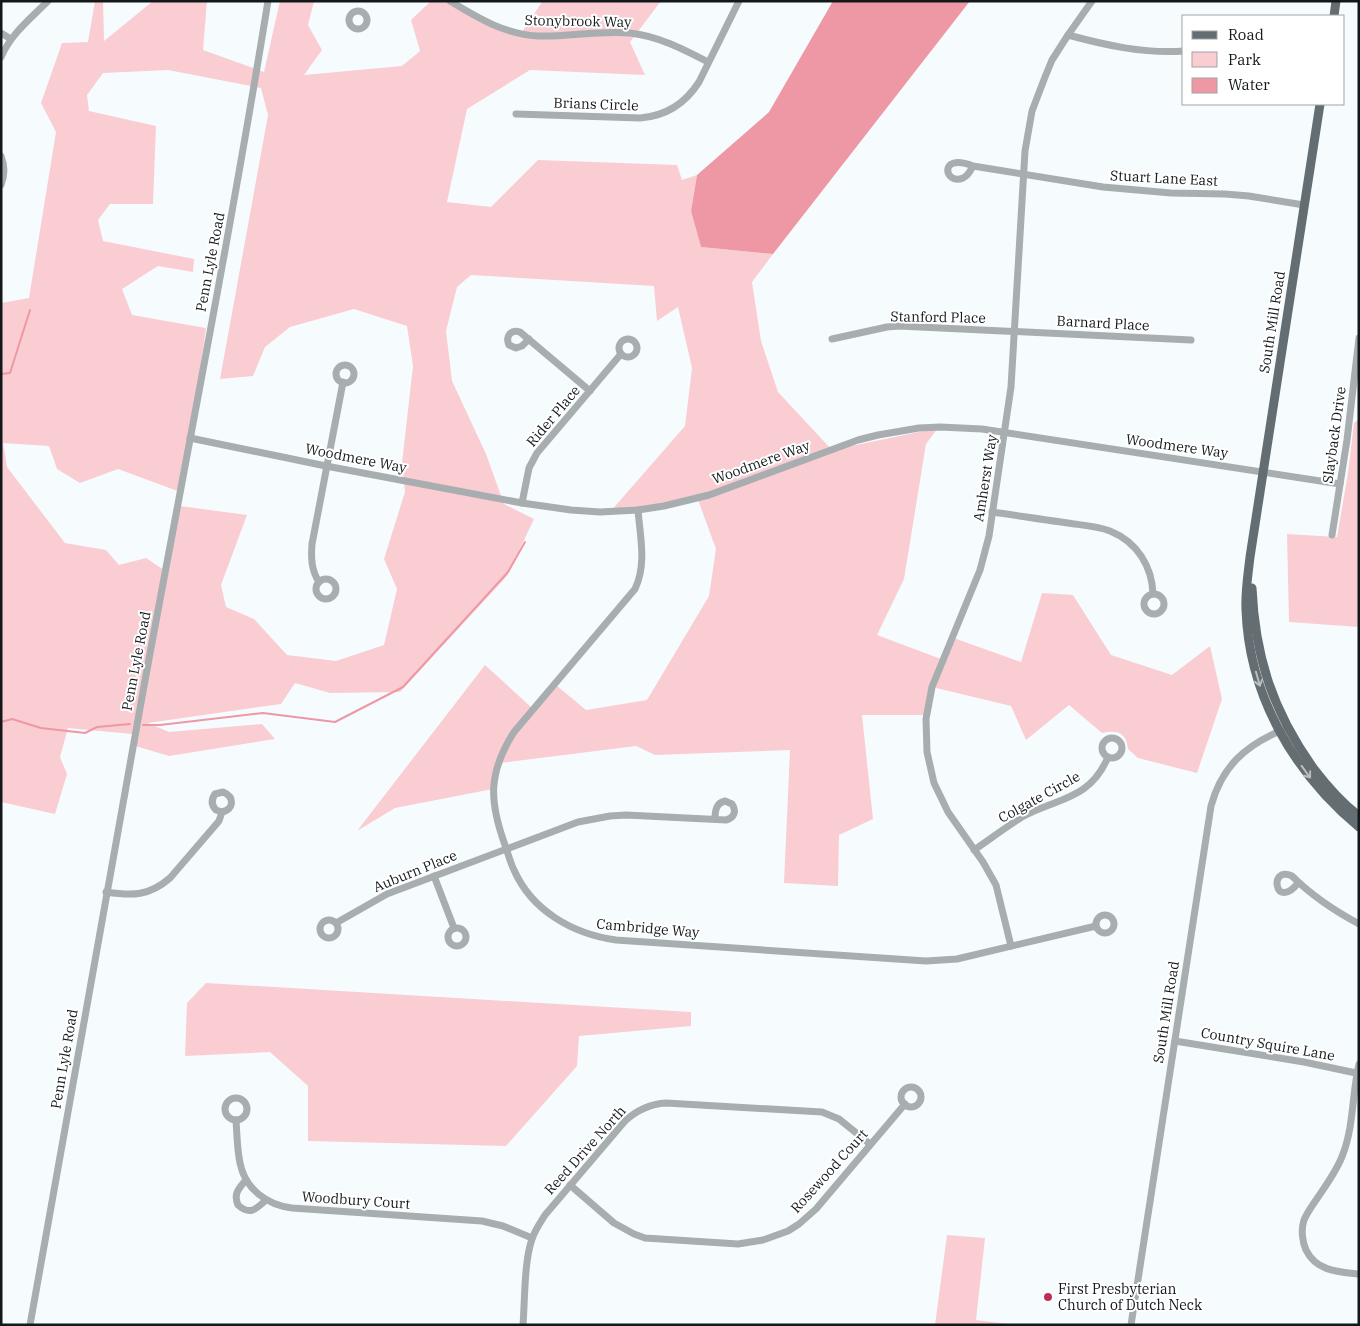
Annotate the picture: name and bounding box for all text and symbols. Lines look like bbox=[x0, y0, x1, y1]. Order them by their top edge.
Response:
street label: Stonybrook Way bbox=[524, 11, 632, 31]
legend bbox=[1182, 15, 1345, 105]
text: Road bbox=[1228, 25, 1264, 44]
text: Park bbox=[1228, 50, 1261, 69]
text: Water bbox=[1228, 75, 1270, 94]
street label: Brians Circle bbox=[553, 94, 639, 114]
street label: Stuart Lane East bbox=[1110, 166, 1218, 190]
street label: Penn Lyle Road bbox=[192, 210, 229, 313]
street label: South Mill Road bbox=[1255, 269, 1289, 374]
street label: Stanford Place bbox=[890, 307, 986, 327]
street label: Barnard Place bbox=[1056, 312, 1150, 334]
street label: Rider Place bbox=[522, 382, 584, 450]
street label: Slayback Drive bbox=[1318, 385, 1350, 485]
street label: Woodmere Way bbox=[1125, 430, 1230, 462]
street label: Amherst Way bbox=[969, 433, 1001, 523]
street label: Woodmere Way bbox=[710, 436, 813, 488]
street label: Woodmere Way bbox=[304, 439, 409, 477]
street label: Penn Lyle Road bbox=[118, 609, 155, 712]
one-way arrow bbox=[1254, 671, 1264, 687]
one-way arrow bbox=[1301, 765, 1311, 779]
street label: Colgate Circle bbox=[995, 767, 1083, 827]
street label: Auburn Place bbox=[371, 846, 459, 896]
street label: Cambridge Way bbox=[596, 915, 701, 942]
street label: South Mill Road bbox=[1149, 959, 1183, 1064]
street label: Penn Lyle Road bbox=[46, 1007, 82, 1110]
street label: Country Squire Lane bbox=[1200, 1023, 1336, 1065]
street label: Reed Drive North bbox=[540, 1102, 630, 1198]
street label: Rosewood Court bbox=[787, 1125, 871, 1217]
street label: Woodbury Court bbox=[301, 1187, 411, 1213]
place label: First Presbyterian Church of Dutch Neck bbox=[1058, 1280, 1203, 1314]
marker: First Presbyterian Church of Dutch Neck bbox=[1042, 1291, 1054, 1303]

